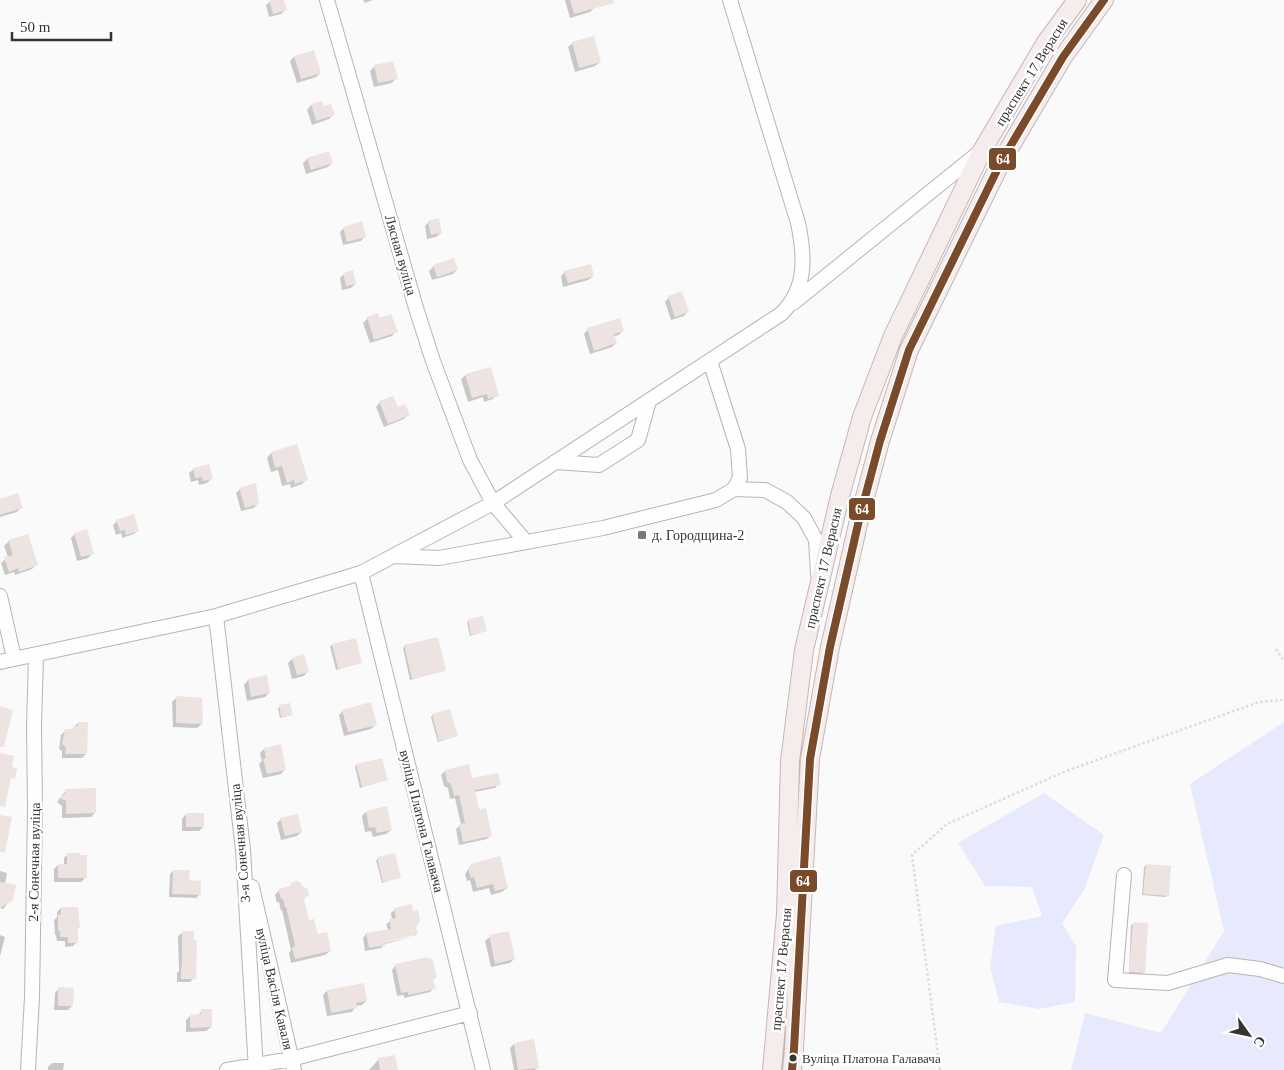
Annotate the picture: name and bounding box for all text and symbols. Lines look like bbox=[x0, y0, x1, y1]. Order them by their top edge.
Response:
scale bar bbox=[12, 10, 111, 42]
street label: праспект 17 Верасня bbox=[992, 16, 1071, 129]
text: 50 m bbox=[20, 19, 51, 35]
line badge: 64 bbox=[988, 147, 1017, 171]
text: 64 bbox=[996, 152, 1010, 167]
street label: Лясная вуліца bbox=[382, 213, 419, 298]
line badge: 64 bbox=[848, 497, 876, 521]
text: 64 bbox=[855, 502, 869, 517]
street label: праспект 17 Верасня bbox=[802, 506, 845, 630]
place label: д. Городщина-2 bbox=[652, 528, 744, 543]
marker: д. Городщина-2 bbox=[636, 529, 648, 541]
street label: вуліца Платона Галавача bbox=[397, 748, 447, 895]
street label: 3-я Сонечная вуліца bbox=[228, 782, 253, 903]
street label: 2-я Сонечная вуліца bbox=[26, 802, 43, 922]
line badge: 64 bbox=[789, 869, 818, 893]
text: 64 bbox=[796, 874, 810, 889]
street label: праспект 17 Верасня bbox=[769, 906, 794, 1031]
street label: вуліца Васіля Каваля bbox=[253, 927, 296, 1052]
north arrow bbox=[1224, 1010, 1274, 1060]
text: С bbox=[1250, 1033, 1269, 1050]
place label: Вуліца Платона Галавача bbox=[802, 1051, 941, 1066]
marker: Вуліца Платона Галавача bbox=[788, 1053, 798, 1063]

